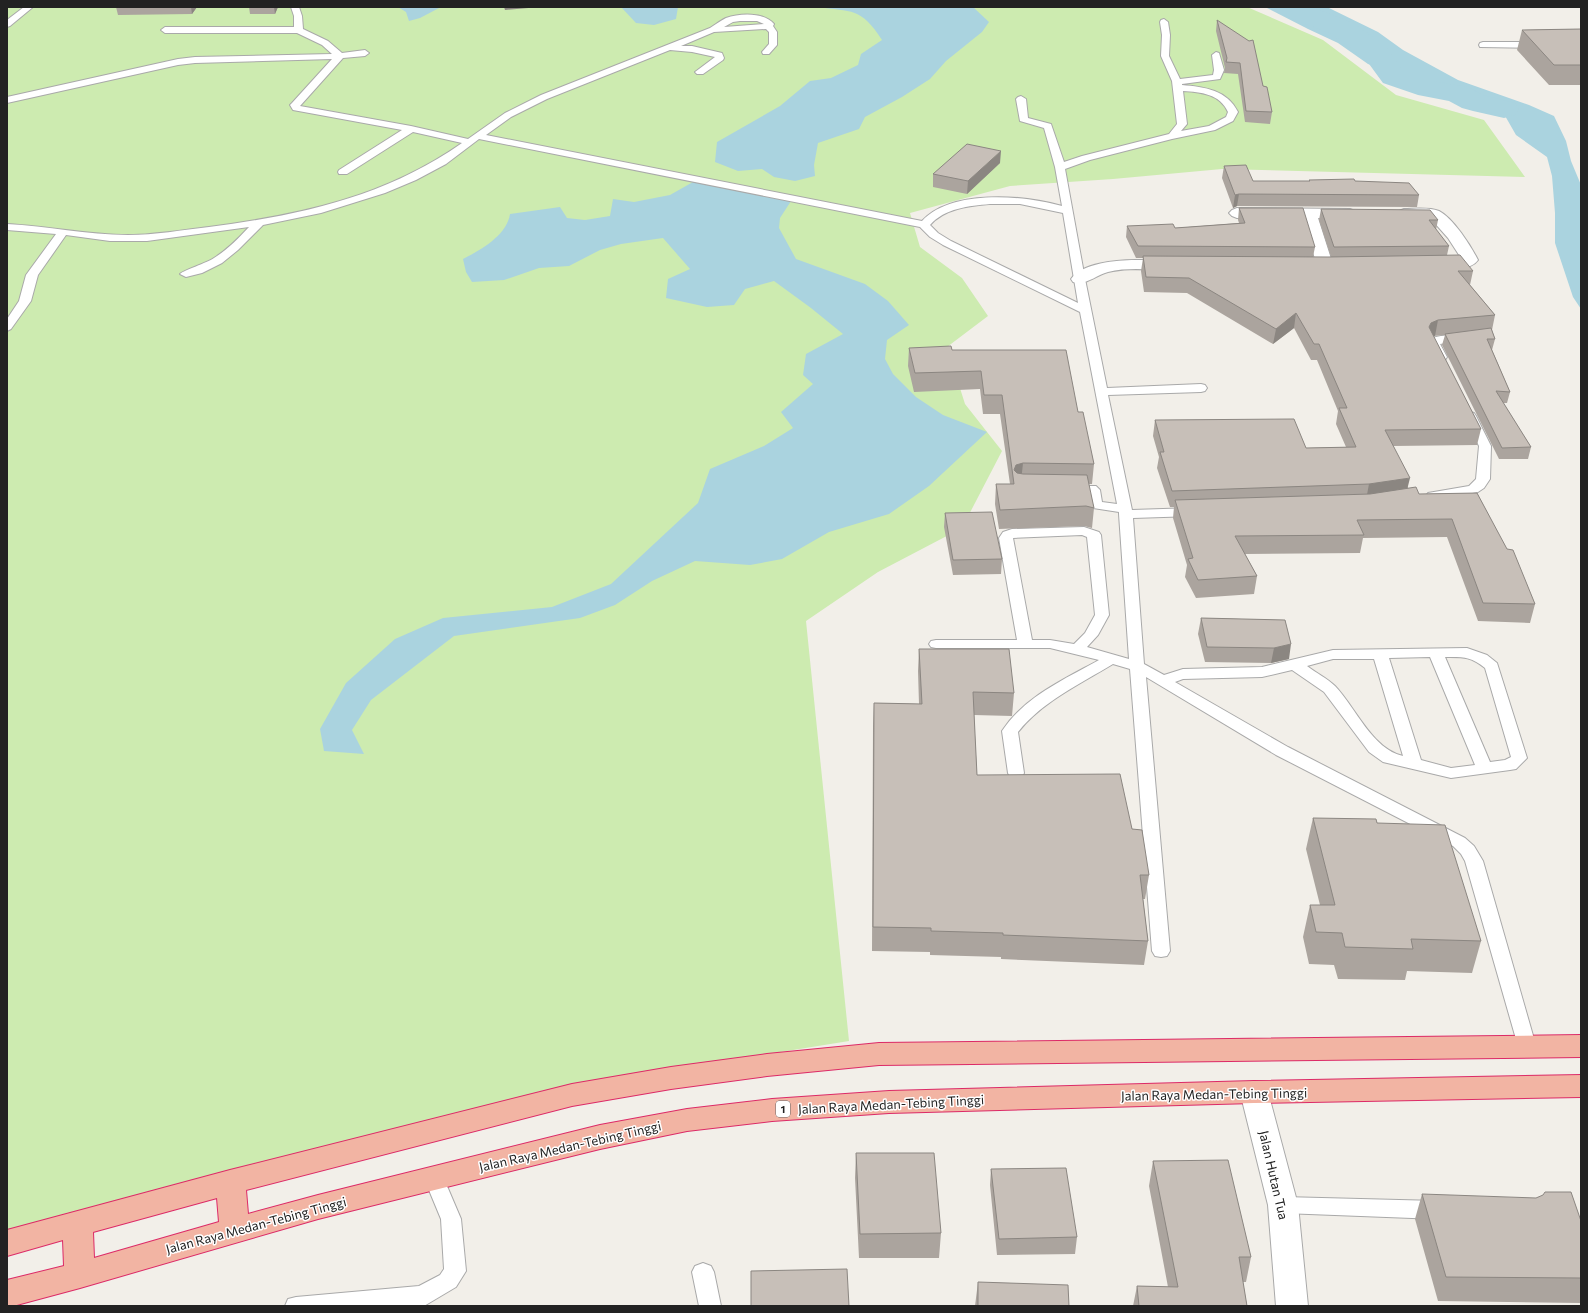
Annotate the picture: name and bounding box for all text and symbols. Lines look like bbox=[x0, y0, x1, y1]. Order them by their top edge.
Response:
street label: Jalan Raya Medan-Tebing Tinggi bbox=[1121, 1084, 1307, 1104]
street label: Jalan Raya Medan-Tebing Tinggi bbox=[798, 1091, 984, 1117]
road number: 1 bbox=[776, 1101, 790, 1117]
street label: Jalan Raya Medan-Tebing Tinggi bbox=[477, 1117, 663, 1175]
street label: Jalan Hutan Tua bbox=[1256, 1129, 1292, 1221]
street label: Jalan Raya Medan-Tebing Tinggi bbox=[164, 1193, 348, 1257]

